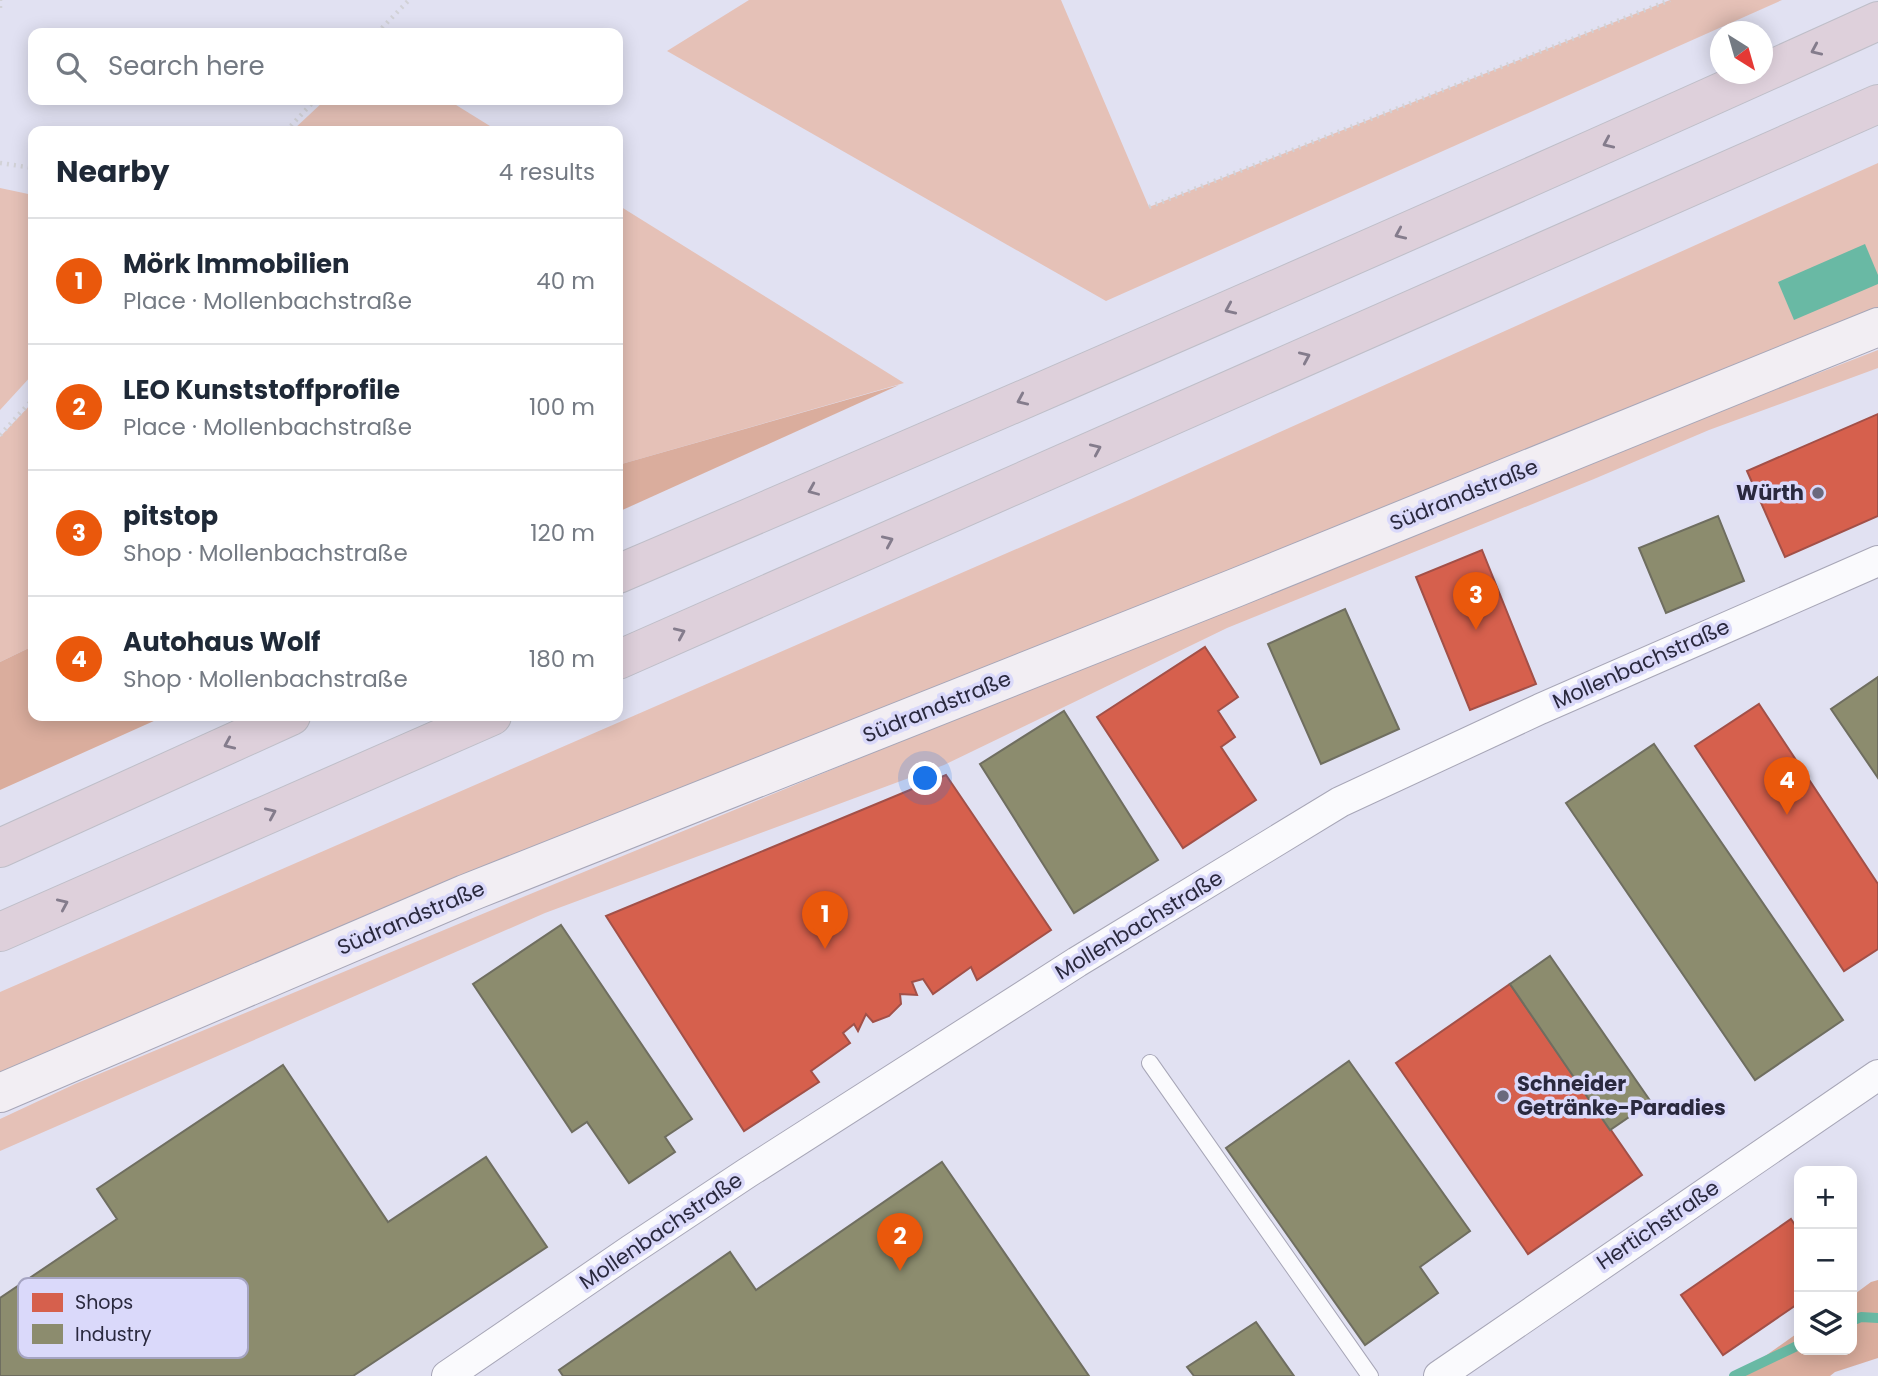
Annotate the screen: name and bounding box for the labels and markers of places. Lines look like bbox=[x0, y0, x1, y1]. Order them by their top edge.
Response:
place label: Würth bbox=[1736, 478, 1804, 507]
marker: Würth bbox=[1810, 485, 1826, 501]
pin: 3 bbox=[1453, 572, 1499, 630]
pin: 4 bbox=[1764, 757, 1810, 815]
pin: 1 bbox=[802, 891, 848, 949]
place label: Schneider Getränke-Paradies bbox=[1517, 1069, 1726, 1122]
marker: Schneider Getränke-Paradies bbox=[1495, 1088, 1511, 1104]
pin: 2 bbox=[877, 1213, 923, 1271]

